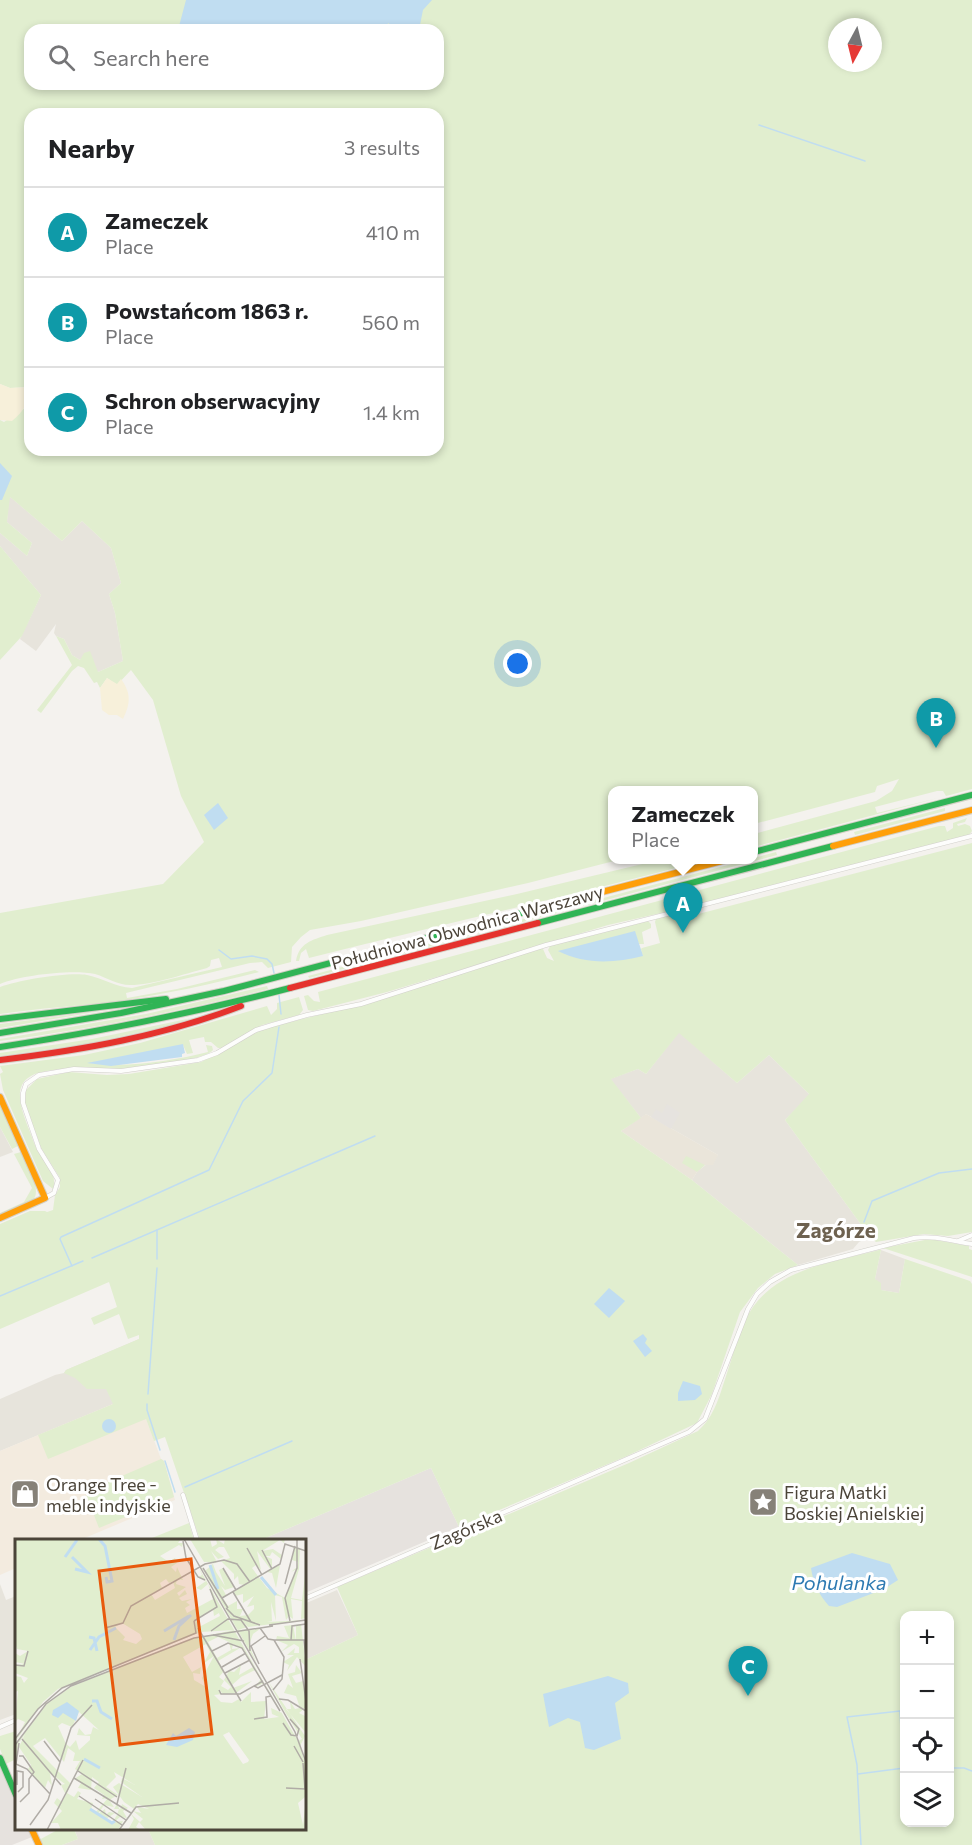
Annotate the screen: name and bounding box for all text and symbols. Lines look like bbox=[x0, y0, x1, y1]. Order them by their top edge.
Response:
north arrow bbox=[828, 18, 882, 72]
search box bbox=[24, 24, 444, 90]
icon: search bbox=[45, 41, 78, 74]
text: Search here bbox=[93, 44, 209, 71]
text: Nearby bbox=[48, 132, 135, 163]
text: 3 results bbox=[344, 135, 420, 159]
text: Zameczek bbox=[105, 207, 209, 234]
text: A bbox=[60, 220, 75, 244]
text: 410 m bbox=[366, 220, 420, 244]
text: Place bbox=[105, 234, 154, 258]
text: Powstańcom 1863 r. bbox=[105, 297, 309, 324]
text: B bbox=[61, 310, 74, 334]
text: 560 m bbox=[362, 310, 420, 334]
text: Place bbox=[105, 324, 154, 348]
text: Schron obserwacyjny bbox=[105, 387, 320, 414]
text: C bbox=[61, 400, 74, 424]
text: 1.4 km bbox=[363, 400, 420, 424]
text: Place bbox=[105, 414, 154, 438]
your location bbox=[503, 649, 532, 678]
pin: B bbox=[916, 698, 956, 748]
popup bbox=[608, 786, 758, 864]
text: Zameczek bbox=[631, 800, 735, 827]
text: Place bbox=[631, 827, 680, 851]
street label: Południowa Obwodnica Warszawy bbox=[328, 880, 606, 974]
pin: A bbox=[664, 884, 702, 933]
district label: Zagórze bbox=[796, 1217, 876, 1242]
place label: Orange Tree - meble indyjskie bbox=[46, 1473, 171, 1516]
shop icon: Orange Tree - meble indyjskie bbox=[9, 1478, 41, 1510]
place label: Figura Matki Boskiej Anielskiej bbox=[784, 1481, 924, 1524]
place icon: Figura Matki Boskiej Anielskiej bbox=[747, 1486, 779, 1518]
street label: Zagórska bbox=[427, 1504, 505, 1554]
inset map bbox=[15, 1539, 306, 1830]
water label: Pohulanka bbox=[791, 1570, 887, 1594]
map controls bbox=[900, 1611, 954, 1827]
button: + bbox=[900, 1611, 954, 1665]
pin: C bbox=[728, 1646, 768, 1696]
button: − bbox=[900, 1665, 954, 1719]
button: locate bbox=[900, 1719, 954, 1773]
button: layers bbox=[900, 1773, 954, 1827]

